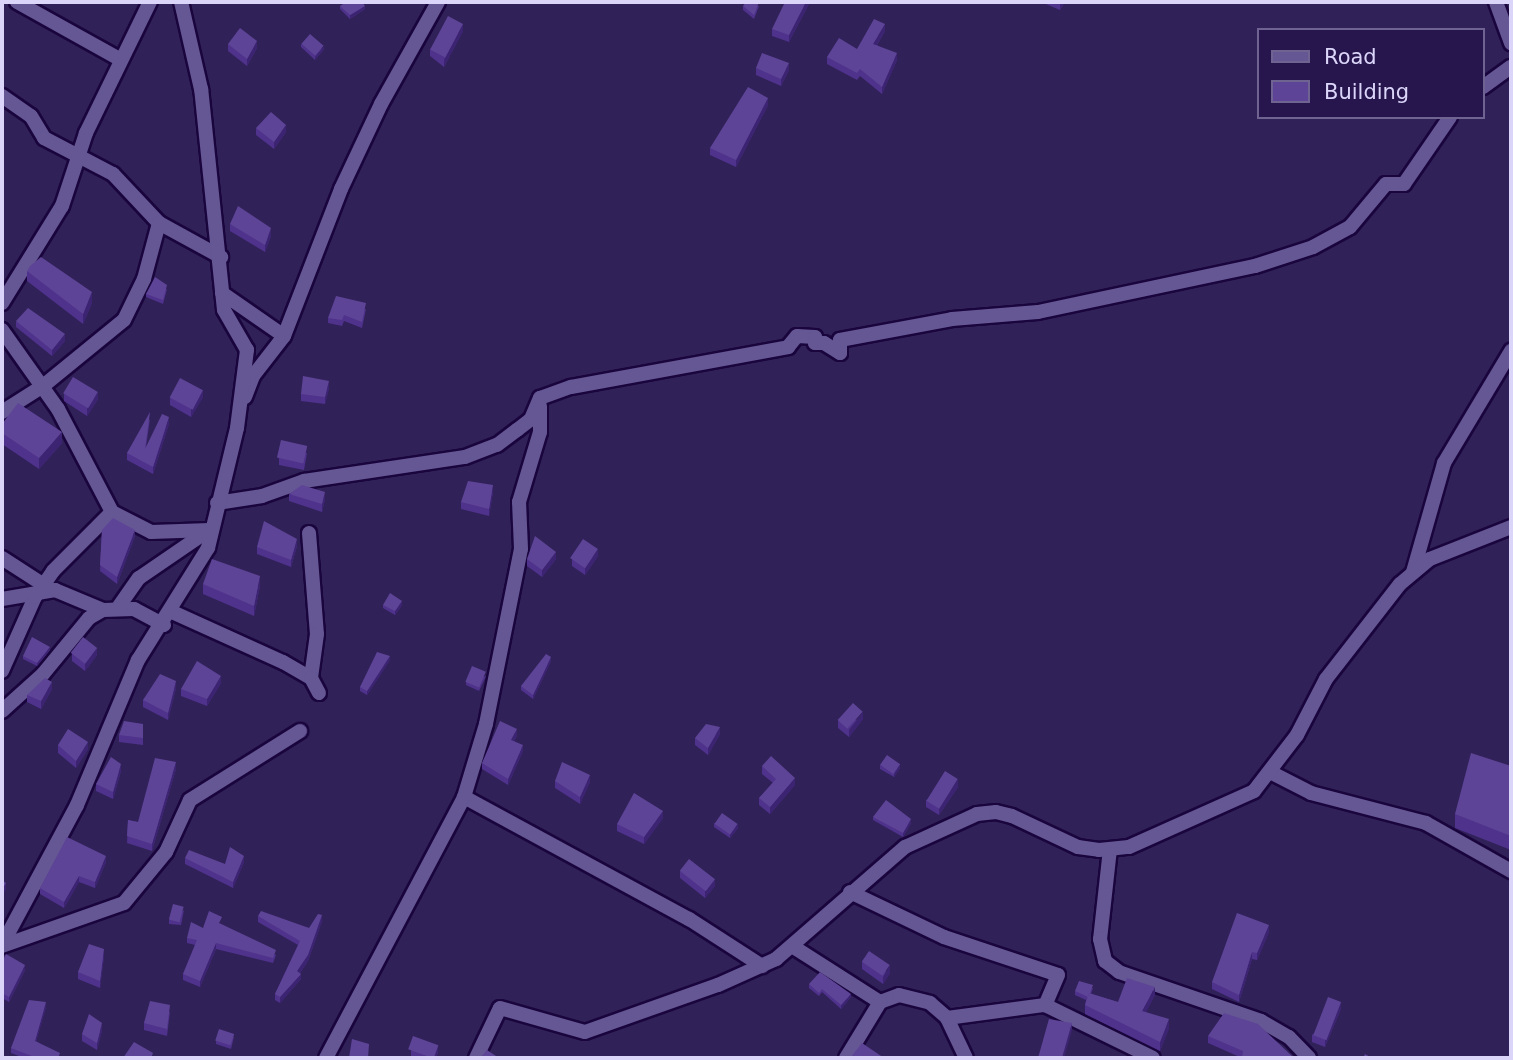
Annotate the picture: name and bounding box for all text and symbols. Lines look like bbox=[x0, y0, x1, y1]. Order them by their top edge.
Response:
legend bbox=[1258, 28, 1485, 119]
text: Road bbox=[1324, 45, 1377, 69]
text: Building bbox=[1324, 80, 1409, 104]

